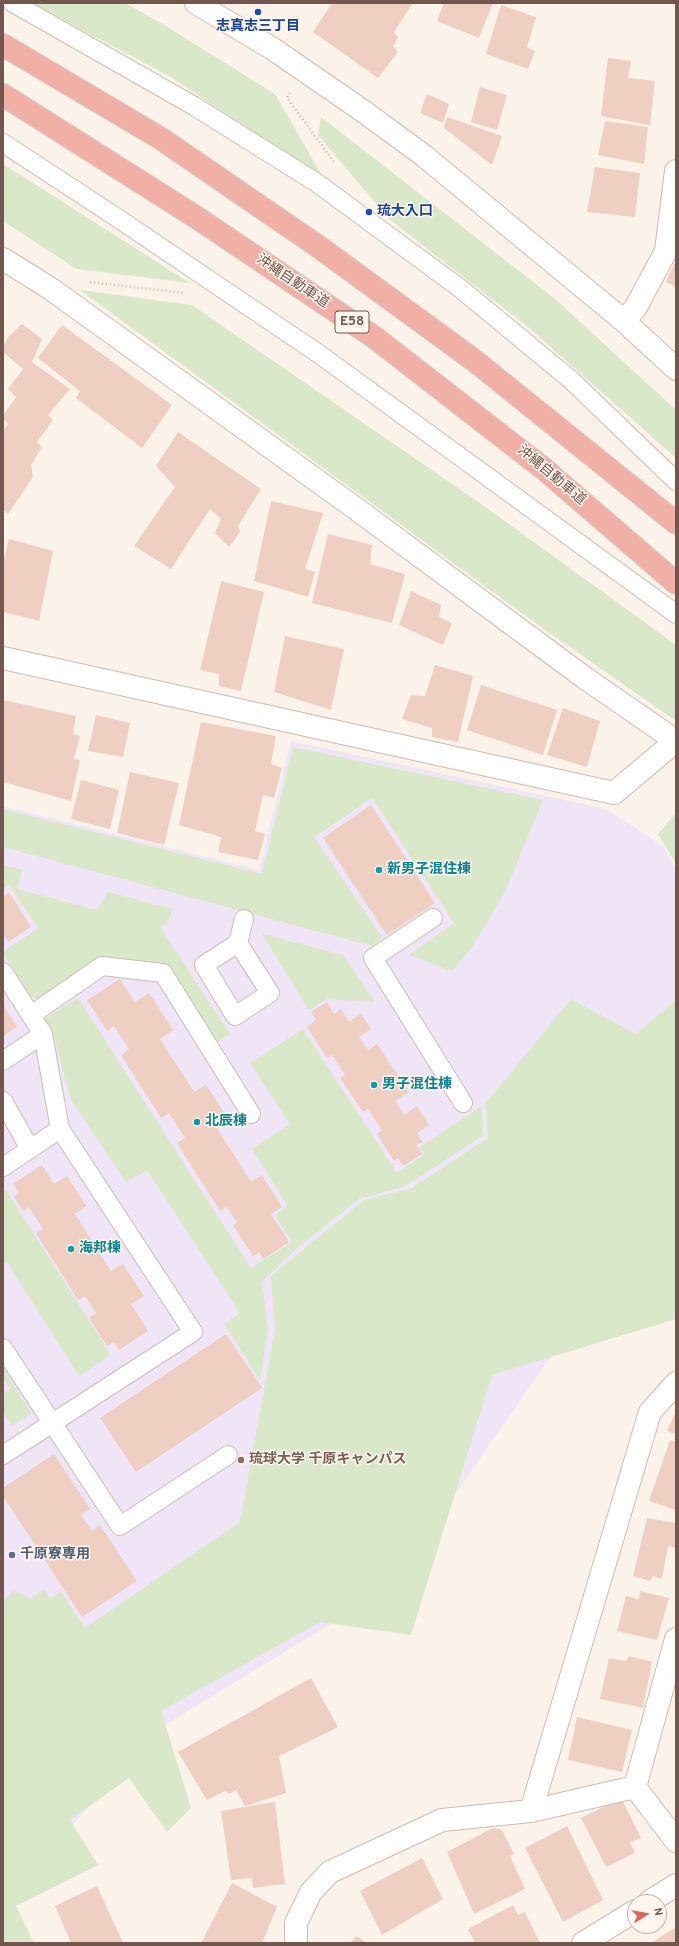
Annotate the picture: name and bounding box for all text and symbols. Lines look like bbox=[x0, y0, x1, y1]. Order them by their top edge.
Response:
marker: 志真志三丁目 bbox=[253, 7, 263, 17]
place label: 志真志三丁目 bbox=[216, 19, 300, 35]
place label: 琉大入口 bbox=[377, 204, 433, 220]
marker: 琉大入口 bbox=[364, 207, 374, 217]
street label: 沖縄自動車道 bbox=[252, 252, 332, 312]
road number: E58 bbox=[335, 311, 369, 333]
street label: 沖縄自動車道 bbox=[513, 443, 589, 509]
place label: 新男子混住棟 bbox=[387, 862, 471, 878]
marker: 新男子混住棟 bbox=[374, 865, 384, 875]
place label: 男子混住棟 bbox=[382, 1077, 452, 1093]
marker: 男子混住棟 bbox=[369, 1080, 379, 1090]
place label: 北辰棟 bbox=[205, 1114, 247, 1130]
marker: 北辰棟 bbox=[192, 1117, 202, 1127]
place label: 海邦棟 bbox=[79, 1241, 121, 1257]
marker: 海邦棟 bbox=[66, 1244, 76, 1254]
place label: 琉球大学 千原キャンパス bbox=[249, 1452, 406, 1468]
marker: 琉球大学 千原キャンパス bbox=[236, 1455, 246, 1465]
place label: 千原寮専用 bbox=[20, 1547, 90, 1563]
marker: 千原寮専用 bbox=[7, 1550, 17, 1560]
north arrow bbox=[627, 1894, 667, 1934]
text: N bbox=[650, 1907, 665, 1917]

